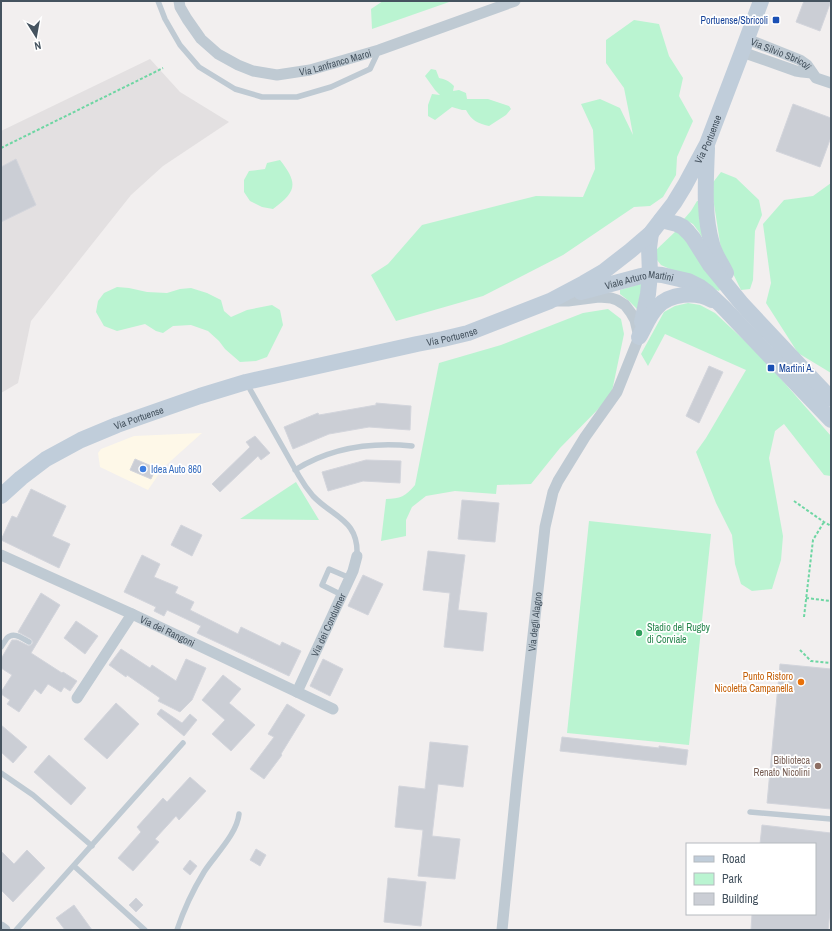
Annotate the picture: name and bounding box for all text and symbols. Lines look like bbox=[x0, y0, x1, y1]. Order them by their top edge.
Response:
place label: Portuense/Sbricoli bbox=[701, 14, 768, 27]
marker: Portuense/Sbricoli bbox=[771, 15, 781, 25]
north arrow bbox=[16, 16, 56, 56]
street label: Via Silvio Sbricoli bbox=[749, 35, 815, 72]
text: N bbox=[33, 38, 42, 53]
street label: Via Lanfranco Maroi bbox=[298, 46, 373, 78]
street label: Via Portuense bbox=[691, 113, 724, 166]
street label: Viale Arturo Martini bbox=[603, 267, 675, 292]
street label: Via Portuense bbox=[425, 323, 480, 349]
place label: Martini A. bbox=[779, 362, 814, 375]
marker: Martini A. bbox=[766, 363, 776, 373]
street label: Via Portuense bbox=[112, 403, 166, 432]
place label: Idea Auto 860 bbox=[151, 463, 202, 476]
marker: Idea Auto 860 bbox=[138, 464, 148, 474]
street label: Via dei Condulmer bbox=[308, 591, 348, 659]
street label: Via degli Alagno bbox=[525, 591, 544, 652]
street label: Via dei Rangoni bbox=[138, 612, 197, 649]
place label: Stadio del Rugby di Corviale bbox=[647, 621, 711, 646]
marker: Stadio del Rugby di Corviale bbox=[634, 628, 644, 638]
place label: Punto Ristoro Nicoletta Campanella bbox=[715, 670, 793, 695]
marker: Punto Ristoro Nicoletta Campanella bbox=[796, 677, 806, 687]
place label: Biblioteca Renato Nicolini bbox=[753, 754, 810, 779]
marker: Biblioteca Renato Nicolini bbox=[813, 761, 823, 771]
legend bbox=[686, 843, 816, 915]
text: Road bbox=[722, 851, 746, 867]
text: Park bbox=[722, 871, 742, 887]
text: Building bbox=[722, 891, 759, 907]

